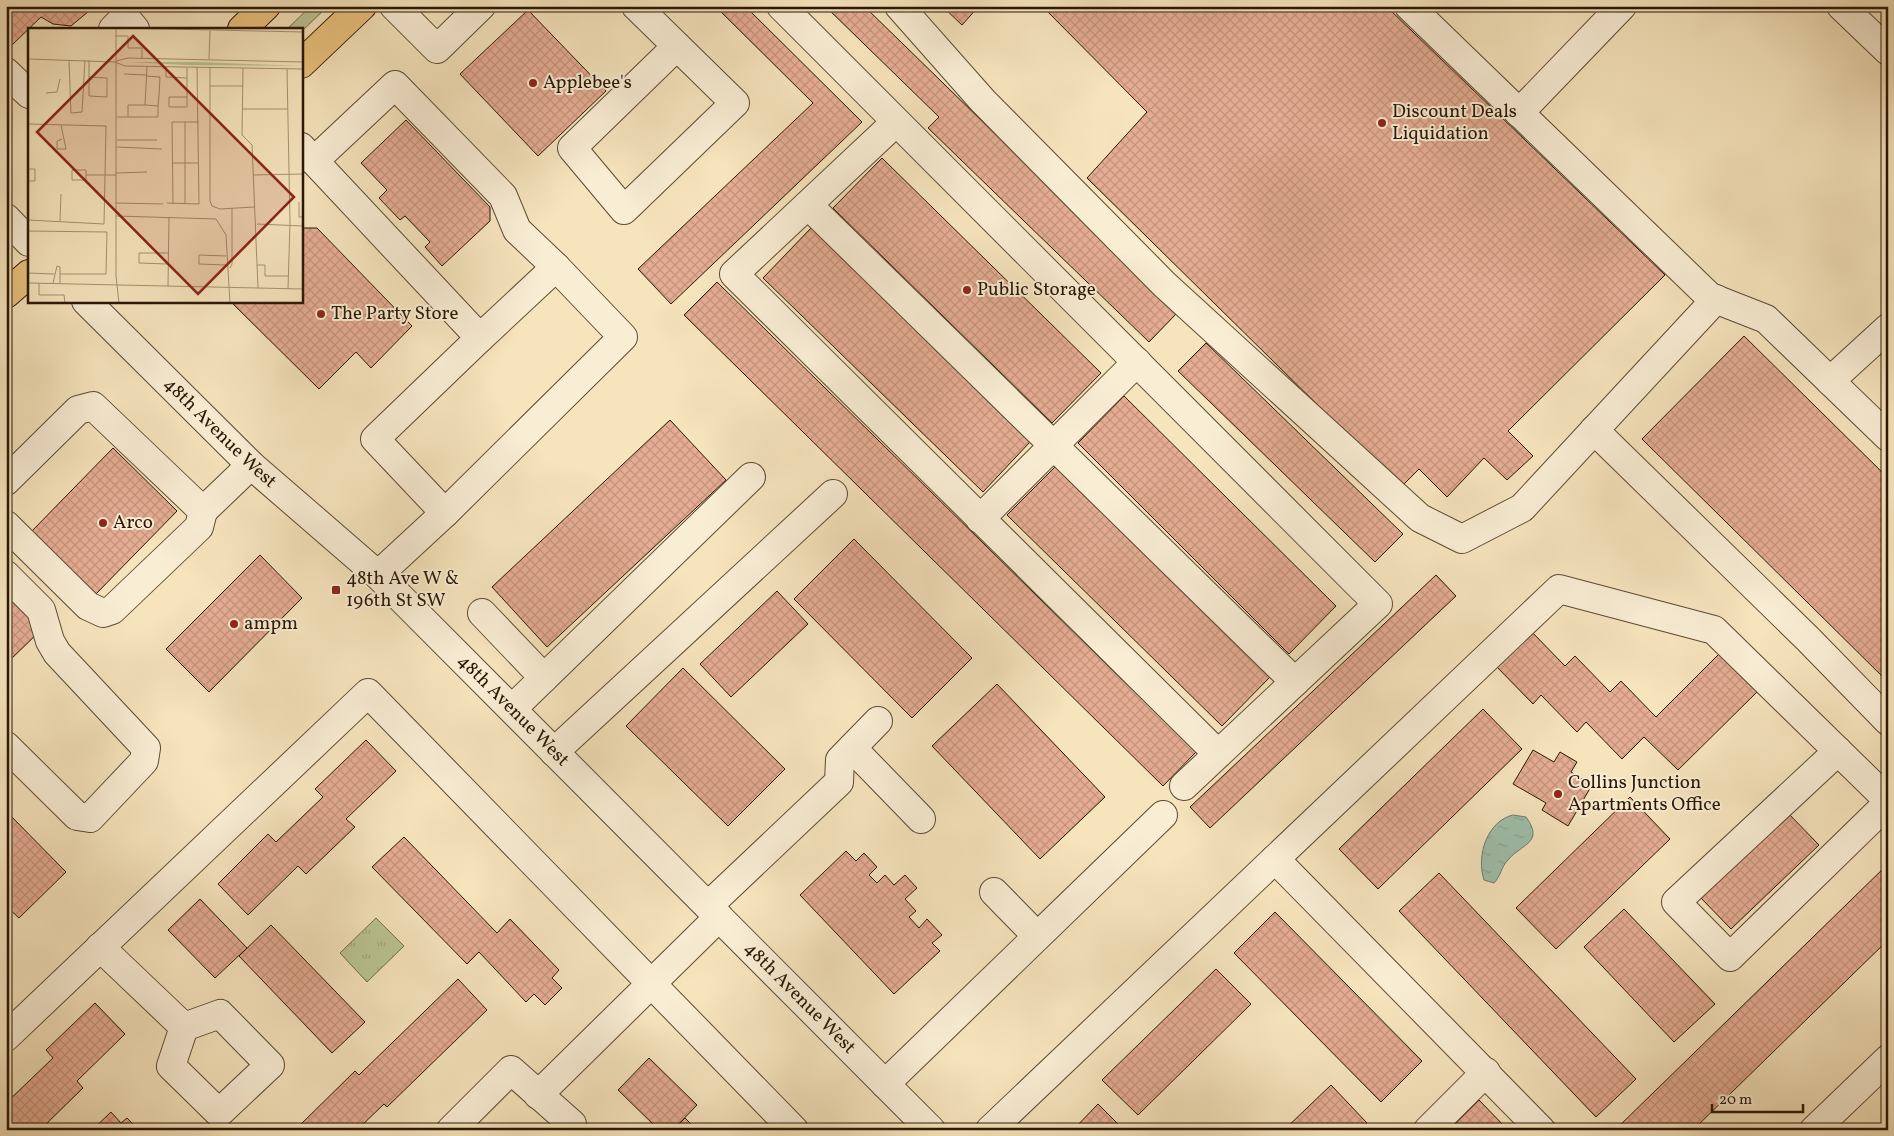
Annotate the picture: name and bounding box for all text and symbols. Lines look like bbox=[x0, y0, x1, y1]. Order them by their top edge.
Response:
inset map bbox=[28, 28, 302, 302]
place label: Applebee's bbox=[543, 70, 632, 96]
marker: Applebee's bbox=[527, 77, 539, 89]
place label: Discount Deals Liquidation bbox=[1392, 99, 1517, 147]
marker: Discount Deals Liquidation bbox=[1376, 117, 1388, 129]
place label: Public Storage bbox=[977, 277, 1096, 303]
marker: Public Storage bbox=[961, 284, 973, 296]
place label: The Party Store bbox=[331, 301, 459, 327]
marker: The Party Store bbox=[315, 308, 327, 320]
street label: 48th Avenue West bbox=[157, 372, 282, 495]
place label: Arco bbox=[113, 510, 153, 536]
marker: Arco bbox=[97, 517, 109, 529]
place label: 48th Ave W & 196th St SW bbox=[346, 566, 459, 614]
marker: 48th Ave W & 196th St SW bbox=[330, 584, 342, 596]
place label: ampm bbox=[244, 611, 298, 637]
marker: ampm bbox=[228, 618, 240, 630]
street label: 48th Avenue West bbox=[451, 649, 575, 773]
place label: Collins Junction Apartments Office bbox=[1568, 770, 1721, 818]
marker: Collins Junction Apartments Office bbox=[1552, 788, 1564, 800]
street label: 48th Avenue West bbox=[738, 936, 862, 1060]
scale bar bbox=[1712, 1081, 1803, 1113]
text: 20 m bbox=[1719, 1090, 1752, 1111]

